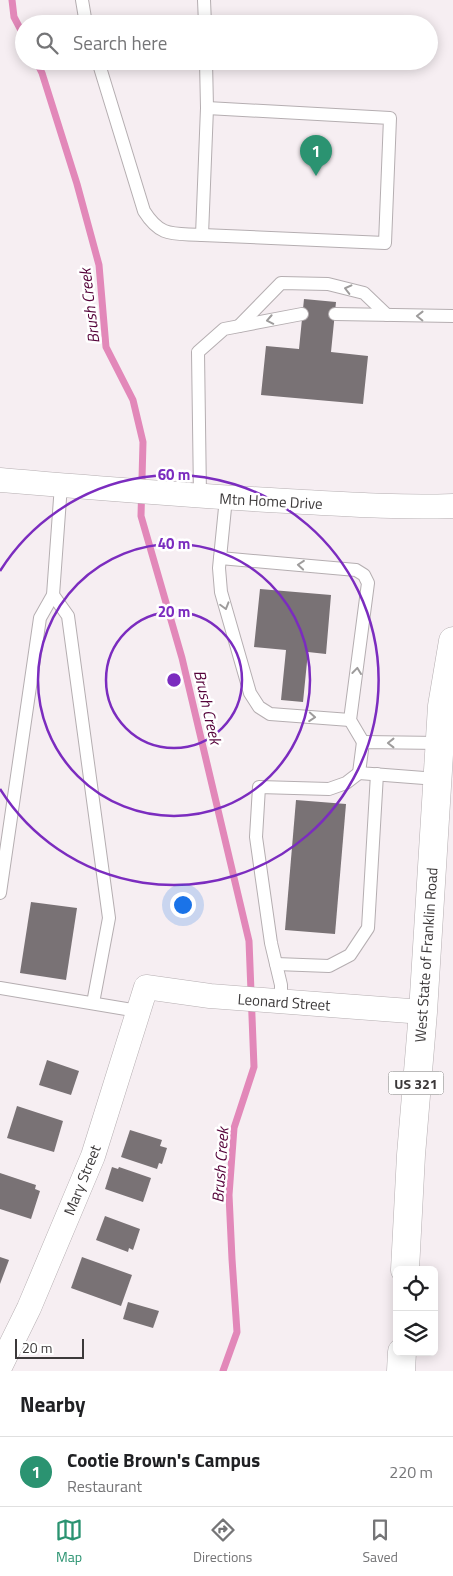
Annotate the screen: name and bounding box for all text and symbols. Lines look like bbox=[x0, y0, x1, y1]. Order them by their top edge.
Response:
search box bbox=[15, 15, 438, 70]
text: Search here bbox=[73, 28, 167, 57]
icon: search bbox=[33, 29, 61, 57]
pin: 1 bbox=[300, 135, 332, 176]
water label: Brush Creek bbox=[72, 265, 106, 345]
one-way arrow bbox=[344, 284, 353, 295]
one-way arrow bbox=[416, 311, 424, 321]
one-way arrow bbox=[266, 314, 275, 325]
text: 60 m bbox=[158, 463, 190, 486]
street label: Mtn Home Drive bbox=[219, 487, 323, 515]
text: 40 m bbox=[158, 532, 190, 555]
one-way arrow bbox=[297, 560, 305, 571]
text: 20 m bbox=[158, 600, 190, 623]
one-way arrow bbox=[219, 601, 229, 610]
one-way arrow bbox=[351, 667, 361, 676]
water label: Brush Creek bbox=[188, 668, 229, 748]
centre of rings bbox=[165, 671, 183, 689]
one-way arrow bbox=[308, 711, 316, 722]
one-way arrow bbox=[387, 738, 395, 748]
street label: West State of Franklin Road bbox=[408, 867, 444, 1043]
your location bbox=[170, 892, 196, 918]
street label: Leonard Street bbox=[237, 987, 332, 1017]
road number: US 321 bbox=[388, 1072, 444, 1094]
water label: Brush Creek bbox=[205, 1125, 235, 1203]
street label: Mary Street bbox=[57, 1140, 107, 1219]
map controls bbox=[393, 1266, 438, 1356]
button: locate bbox=[393, 1266, 438, 1311]
button: layers bbox=[393, 1311, 438, 1356]
scale bar bbox=[15, 1336, 84, 1359]
text: 20 m bbox=[22, 1337, 52, 1358]
text: Nearby bbox=[20, 1388, 85, 1420]
text: Cootie Brown's Campus bbox=[67, 1445, 260, 1474]
text: 1 bbox=[32, 1460, 40, 1484]
text: 220 m bbox=[389, 1460, 433, 1484]
text: Restaurant bbox=[67, 1474, 142, 1498]
tab: Map bbox=[55, 1516, 83, 1567]
tab: Directions bbox=[193, 1516, 252, 1567]
tab: Saved bbox=[362, 1516, 398, 1567]

